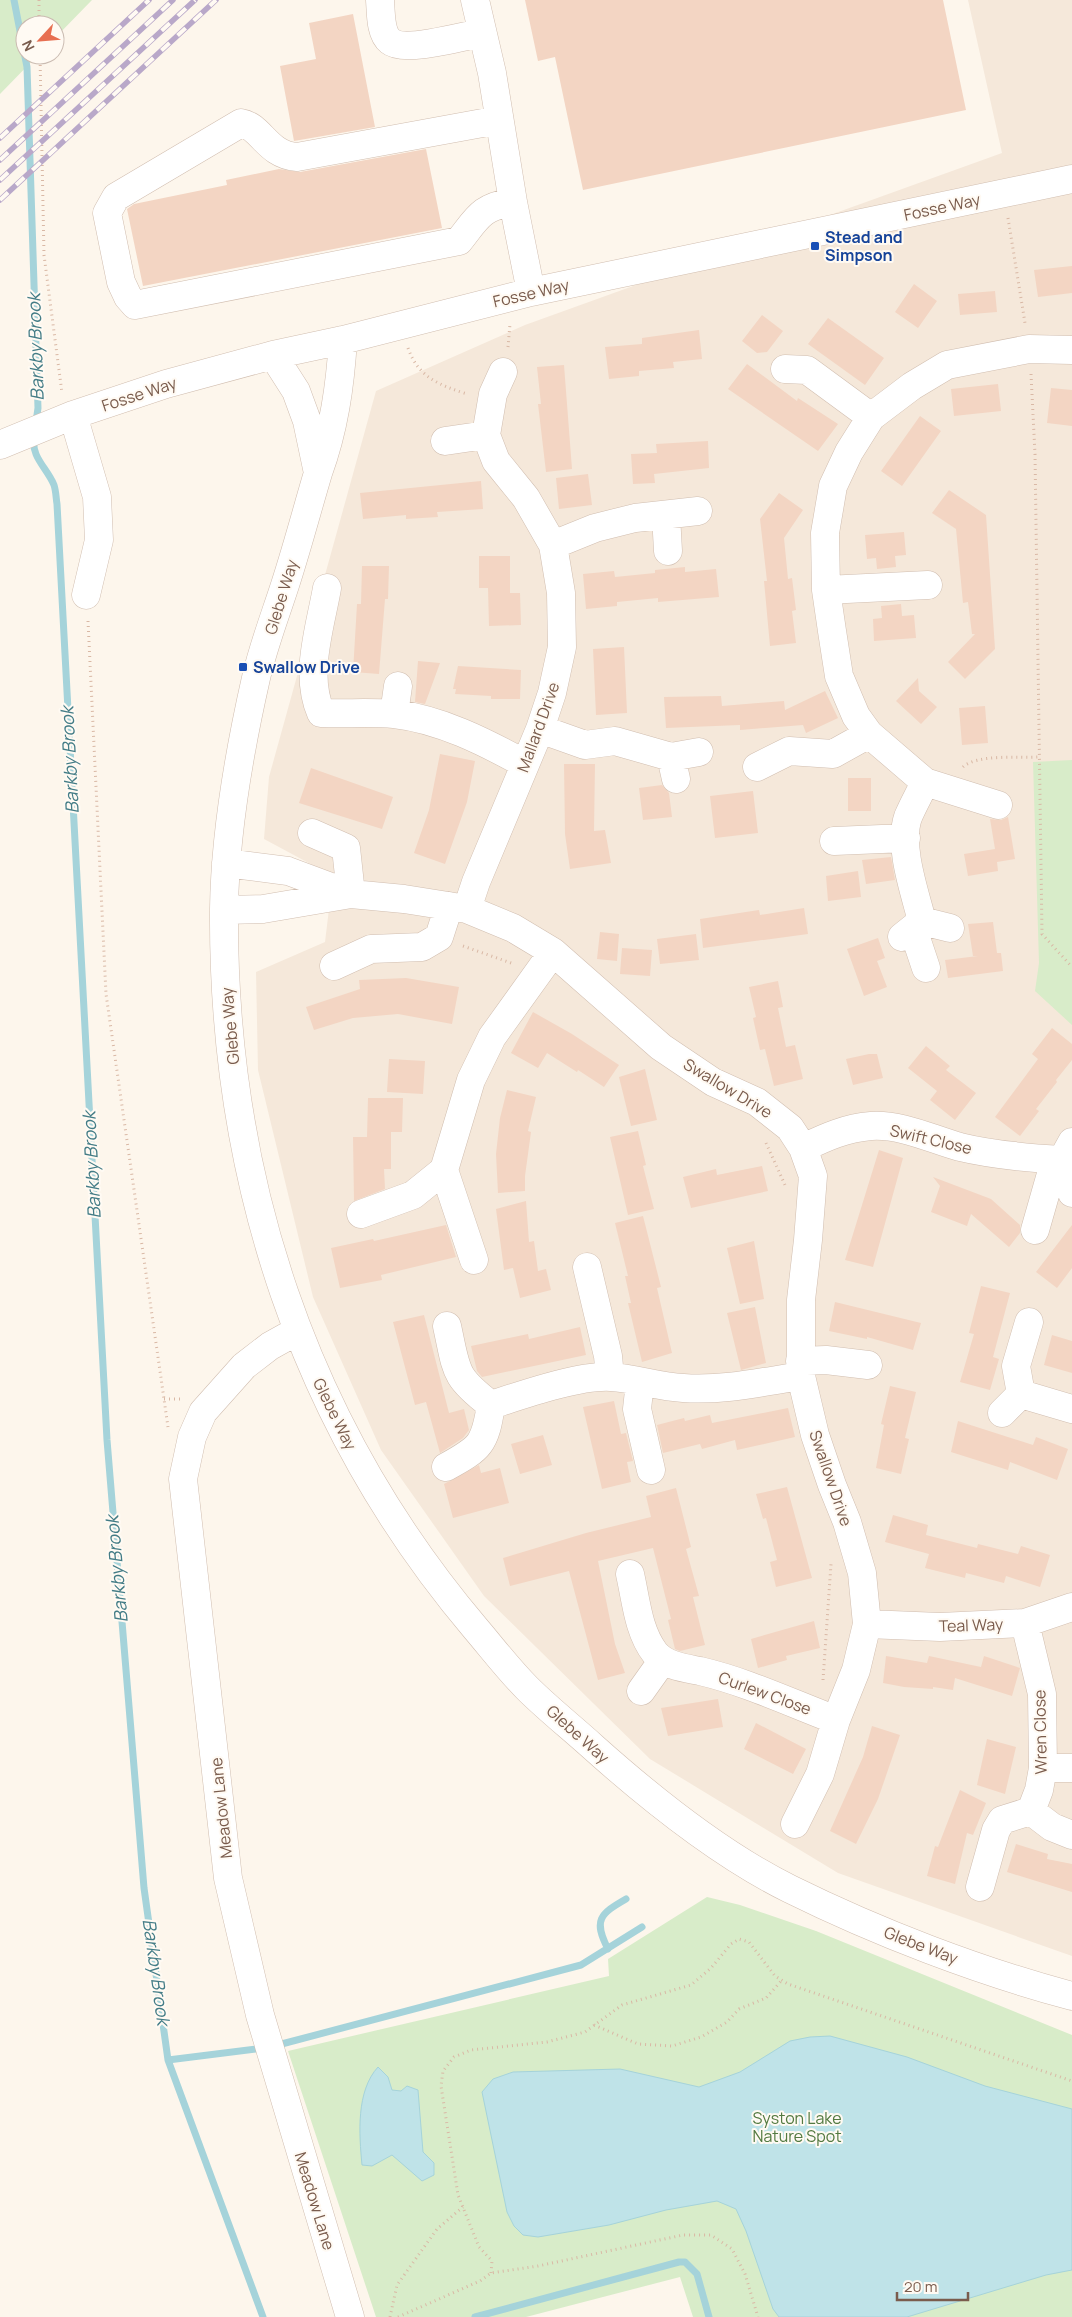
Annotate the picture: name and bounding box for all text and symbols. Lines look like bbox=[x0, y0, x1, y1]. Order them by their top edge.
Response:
north arrow bbox=[15, 15, 65, 65]
text: N bbox=[17, 37, 39, 55]
street label: Fosse Way bbox=[902, 188, 983, 226]
place label: Stead and Simpson bbox=[825, 226, 903, 266]
marker: Stead and Simpson bbox=[809, 240, 821, 252]
street label: Fosse Way bbox=[491, 273, 572, 312]
water label: Barkby Brook bbox=[21, 290, 49, 401]
street label: Fosse Way bbox=[99, 371, 180, 416]
street label: Glebe Way bbox=[259, 556, 303, 637]
place label: Swallow Drive bbox=[253, 656, 360, 678]
marker: Swallow Drive bbox=[237, 661, 249, 673]
street label: Mallard Drive bbox=[512, 679, 564, 775]
water label: Barkby Brook bbox=[54, 703, 84, 814]
street label: Glebe Way bbox=[216, 986, 244, 1066]
street label: Swallow Drive bbox=[679, 1053, 777, 1123]
water label: Barkby Brook bbox=[76, 1108, 106, 1219]
street label: Swift Close bbox=[888, 1119, 974, 1159]
street label: Glebe Way bbox=[308, 1374, 362, 1454]
street label: Swallow Drive bbox=[804, 1427, 858, 1529]
water label: Barkby Brook bbox=[99, 1512, 133, 1624]
street label: Teal Way bbox=[938, 1613, 1004, 1637]
street label: Curlew Close bbox=[716, 1666, 814, 1720]
street label: Wren Close bbox=[1028, 1689, 1052, 1775]
street label: Glebe Way bbox=[542, 1700, 615, 1768]
street label: Meadow Lane bbox=[205, 1756, 237, 1860]
water label: Barkby Brook bbox=[138, 1917, 177, 2030]
street label: Glebe Way bbox=[881, 1921, 962, 1969]
park label: Syston Lake Nature Spot bbox=[752, 2107, 842, 2147]
street label: Meadow Lane bbox=[290, 2149, 340, 2253]
scale bar bbox=[897, 2270, 968, 2302]
text: 20 m bbox=[904, 2276, 937, 2297]

